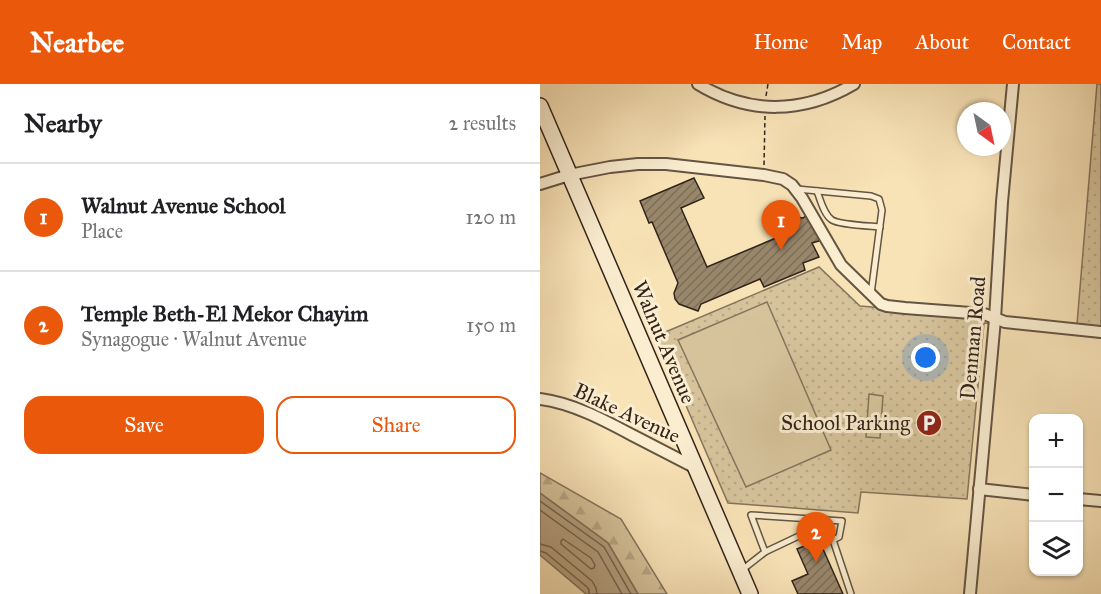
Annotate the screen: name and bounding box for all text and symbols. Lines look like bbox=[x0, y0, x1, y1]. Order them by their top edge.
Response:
text: Nearbee bbox=[30, 25, 124, 60]
text: Home bbox=[753, 29, 808, 55]
text: Map bbox=[841, 29, 882, 55]
text: About bbox=[915, 29, 969, 55]
text: Contact bbox=[1002, 29, 1071, 55]
north arrow bbox=[957, 102, 1011, 156]
text: Nearby bbox=[24, 107, 102, 139]
text: 2 results bbox=[448, 111, 516, 135]
text: Walnut Avenue School bbox=[81, 192, 285, 219]
pin: 1 bbox=[762, 200, 800, 250]
text: 1 bbox=[40, 205, 47, 229]
text: 120 m bbox=[465, 205, 516, 229]
text: Place bbox=[81, 219, 123, 243]
street label: Denman Road bbox=[955, 275, 991, 401]
street label: Walnut Avenue bbox=[626, 277, 702, 408]
text: Temple Beth-El Mekor Chayim bbox=[81, 300, 369, 327]
text: 2 bbox=[39, 313, 48, 337]
text: 150 m bbox=[466, 313, 516, 337]
text: Synagogue · Walnut Avenue bbox=[81, 327, 307, 351]
your location bbox=[911, 343, 940, 372]
street label: Blake Avenue bbox=[570, 377, 685, 449]
button: Save bbox=[24, 396, 264, 454]
button: Share bbox=[276, 396, 516, 454]
parking icon: School Parking bbox=[914, 408, 944, 438]
place label: School Parking bbox=[781, 410, 910, 436]
map controls bbox=[1029, 414, 1083, 576]
button: + bbox=[1029, 414, 1083, 468]
button: − bbox=[1029, 468, 1083, 522]
pin: 2 bbox=[796, 512, 836, 562]
button: layers bbox=[1029, 522, 1083, 576]

